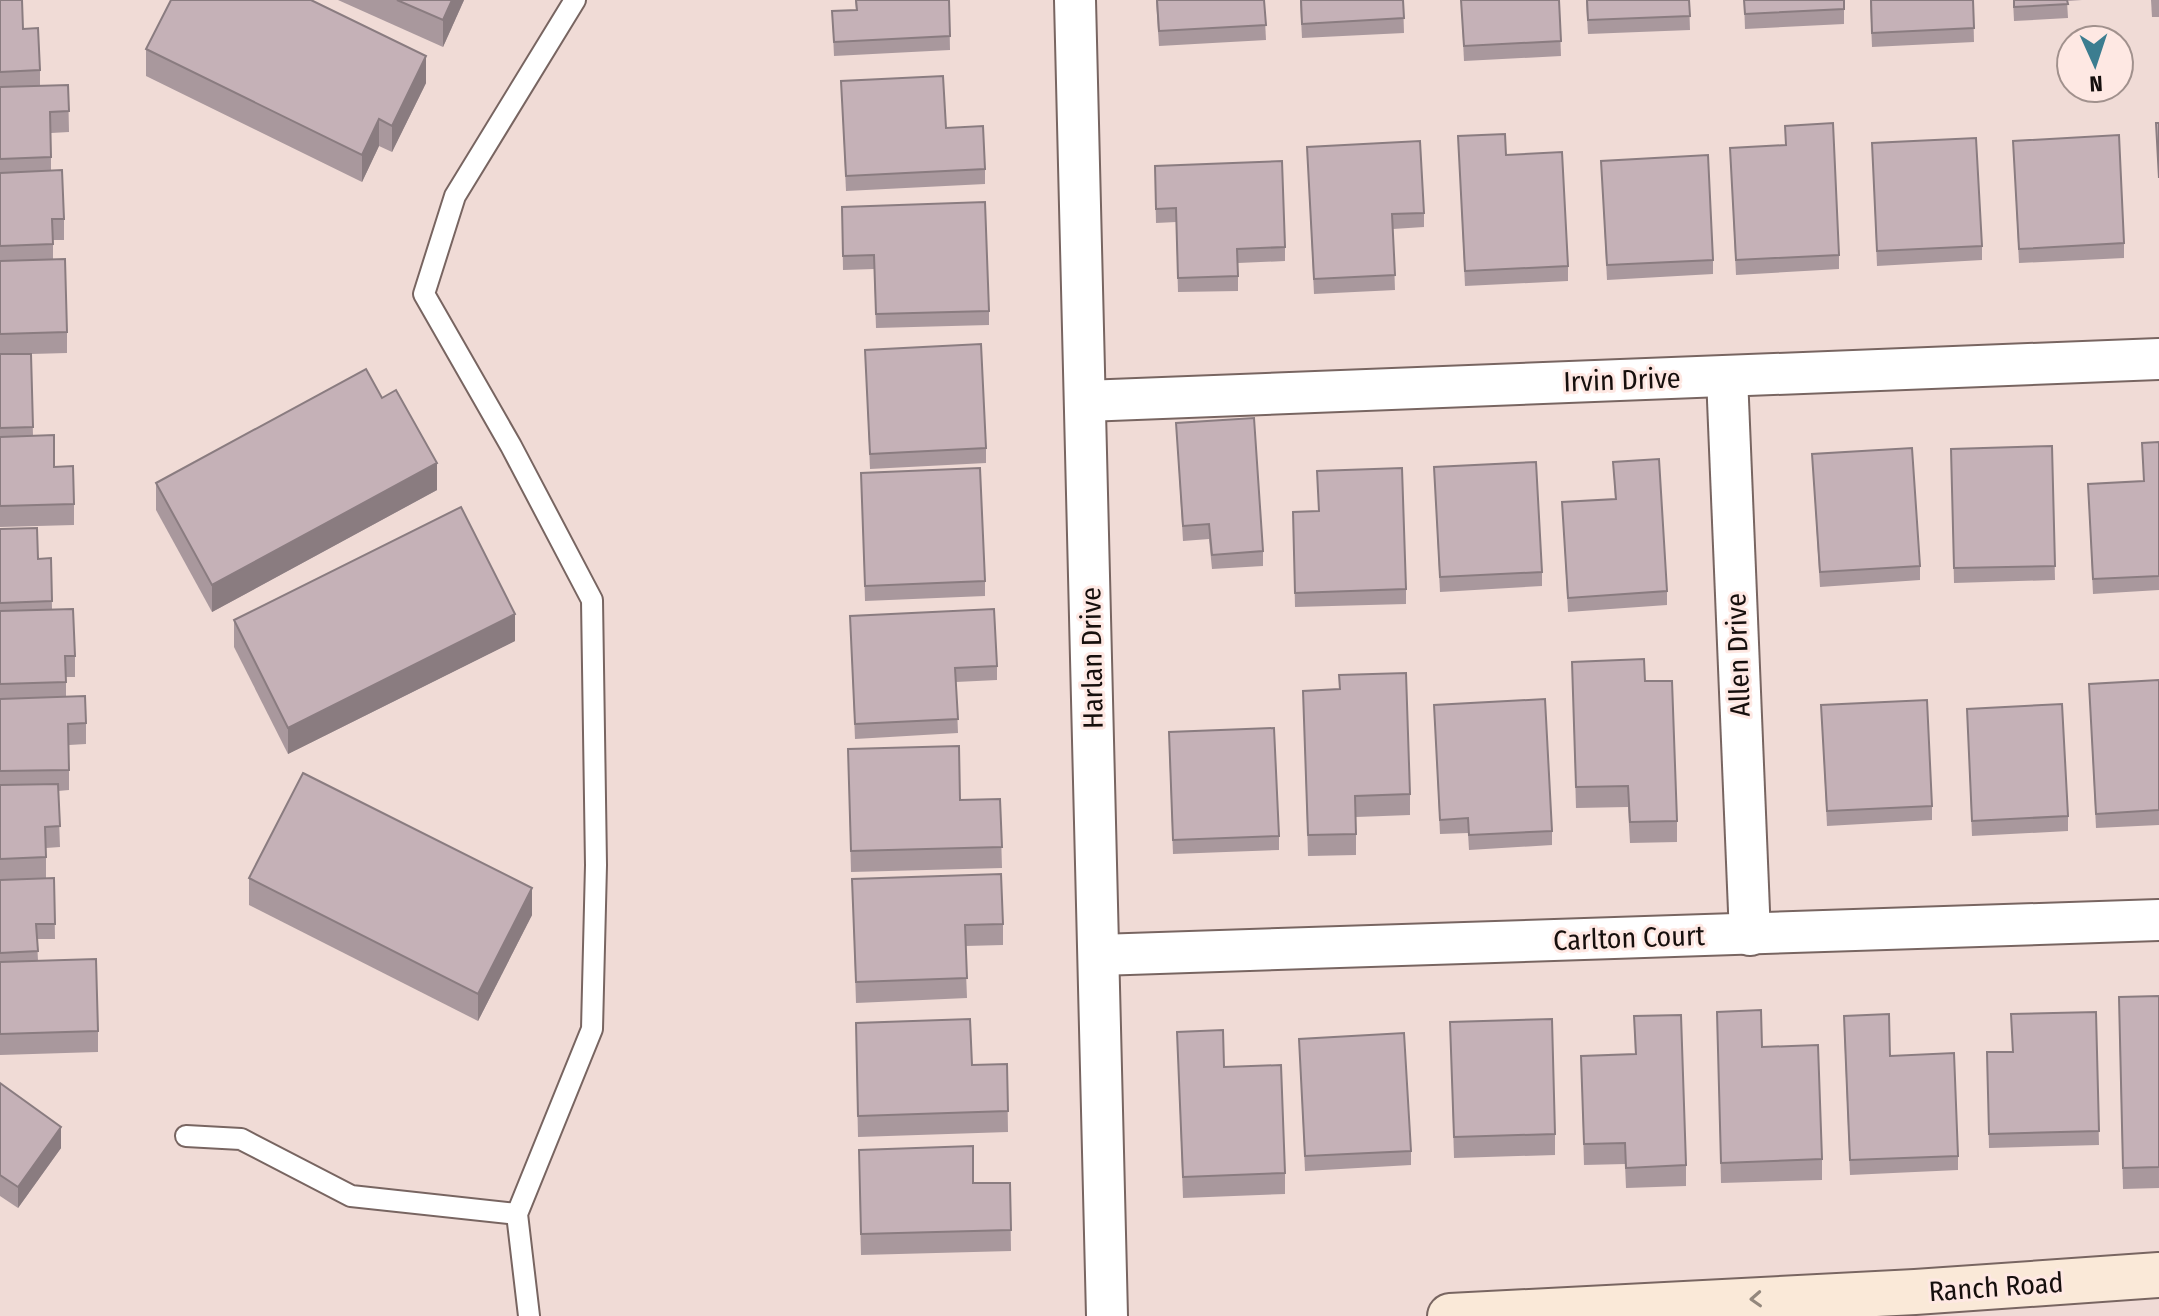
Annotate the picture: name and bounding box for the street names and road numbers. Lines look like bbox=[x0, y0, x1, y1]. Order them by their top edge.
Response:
street label: Irvin Drive bbox=[1563, 361, 1681, 399]
street label: Harlan Drive bbox=[1074, 587, 1110, 729]
street label: Allen Drive bbox=[1719, 593, 1757, 717]
street label: Carlton Court bbox=[1553, 919, 1706, 957]
street label: Ranch Road bbox=[1928, 1266, 2064, 1308]

